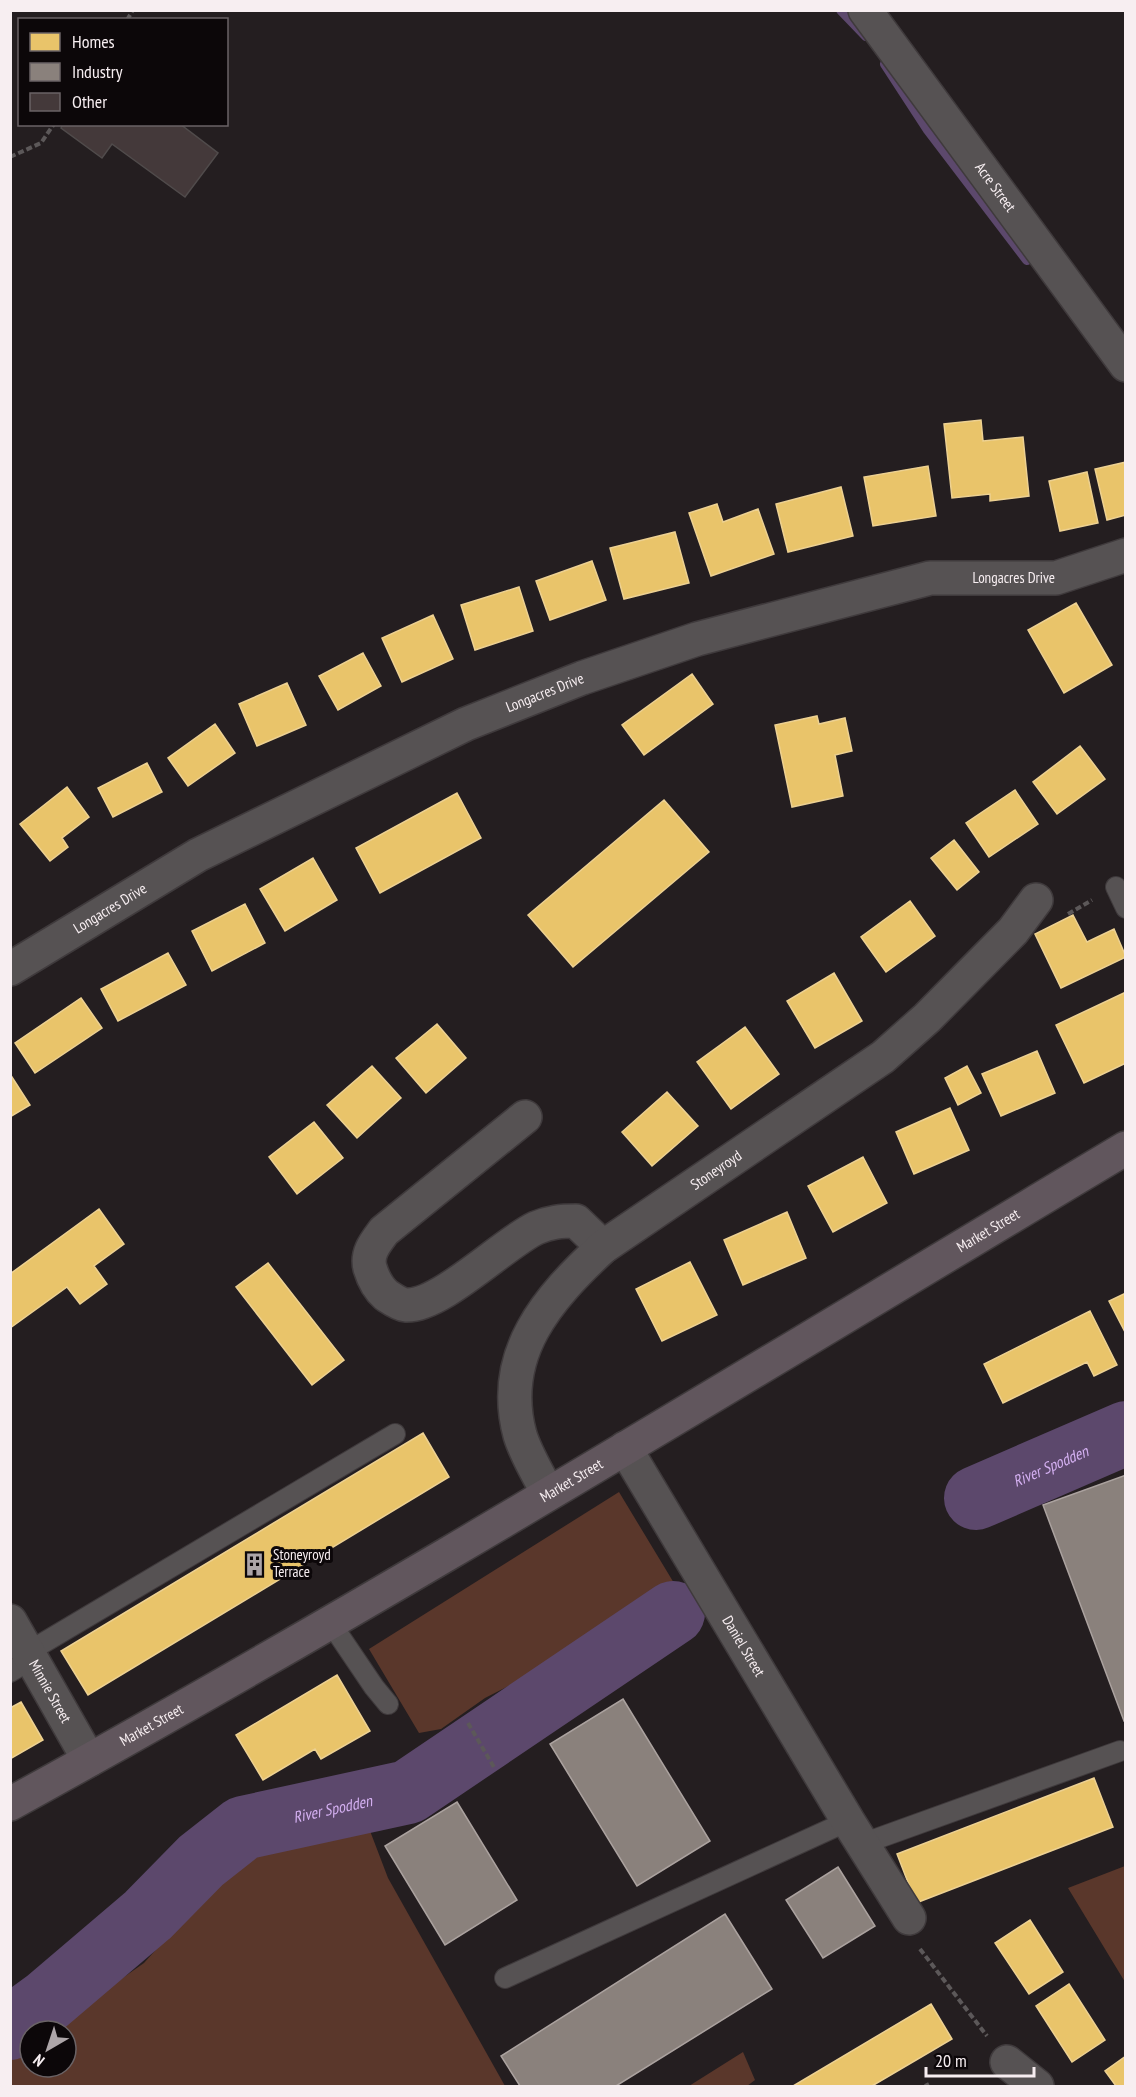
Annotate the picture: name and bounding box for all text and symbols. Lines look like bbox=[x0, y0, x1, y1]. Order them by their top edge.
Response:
legend bbox=[18, 18, 228, 126]
text: Homes bbox=[72, 30, 115, 53]
text: Industry bbox=[72, 60, 123, 83]
text: Other bbox=[72, 90, 107, 113]
street label: Acre Street bbox=[971, 158, 1020, 216]
street label: Longacres Drive bbox=[973, 568, 1055, 587]
street label: Longacres Drive bbox=[503, 668, 586, 716]
street label: Longacres Drive bbox=[70, 878, 150, 937]
street label: Stoneyroyd bbox=[687, 1146, 745, 1194]
street label: Market Street bbox=[953, 1204, 1023, 1256]
water label: River Spodden bbox=[1010, 1440, 1092, 1491]
street label: Market Street bbox=[536, 1454, 606, 1506]
place label: Stoneyroyd Terrace bbox=[273, 1545, 331, 1581]
building icon: Stoneyroyd Terrace bbox=[242, 1551, 268, 1577]
street label: Daniel Street bbox=[718, 1612, 770, 1680]
street label: Minnie Street bbox=[25, 1656, 76, 1726]
street label: Market Street bbox=[116, 1699, 186, 1750]
water label: River Spodden bbox=[291, 1790, 375, 1827]
north arrow bbox=[18, 2019, 78, 2079]
scale bar bbox=[926, 2040, 1034, 2078]
text: 20 m bbox=[935, 2049, 967, 2072]
text: N bbox=[29, 2050, 48, 2071]

